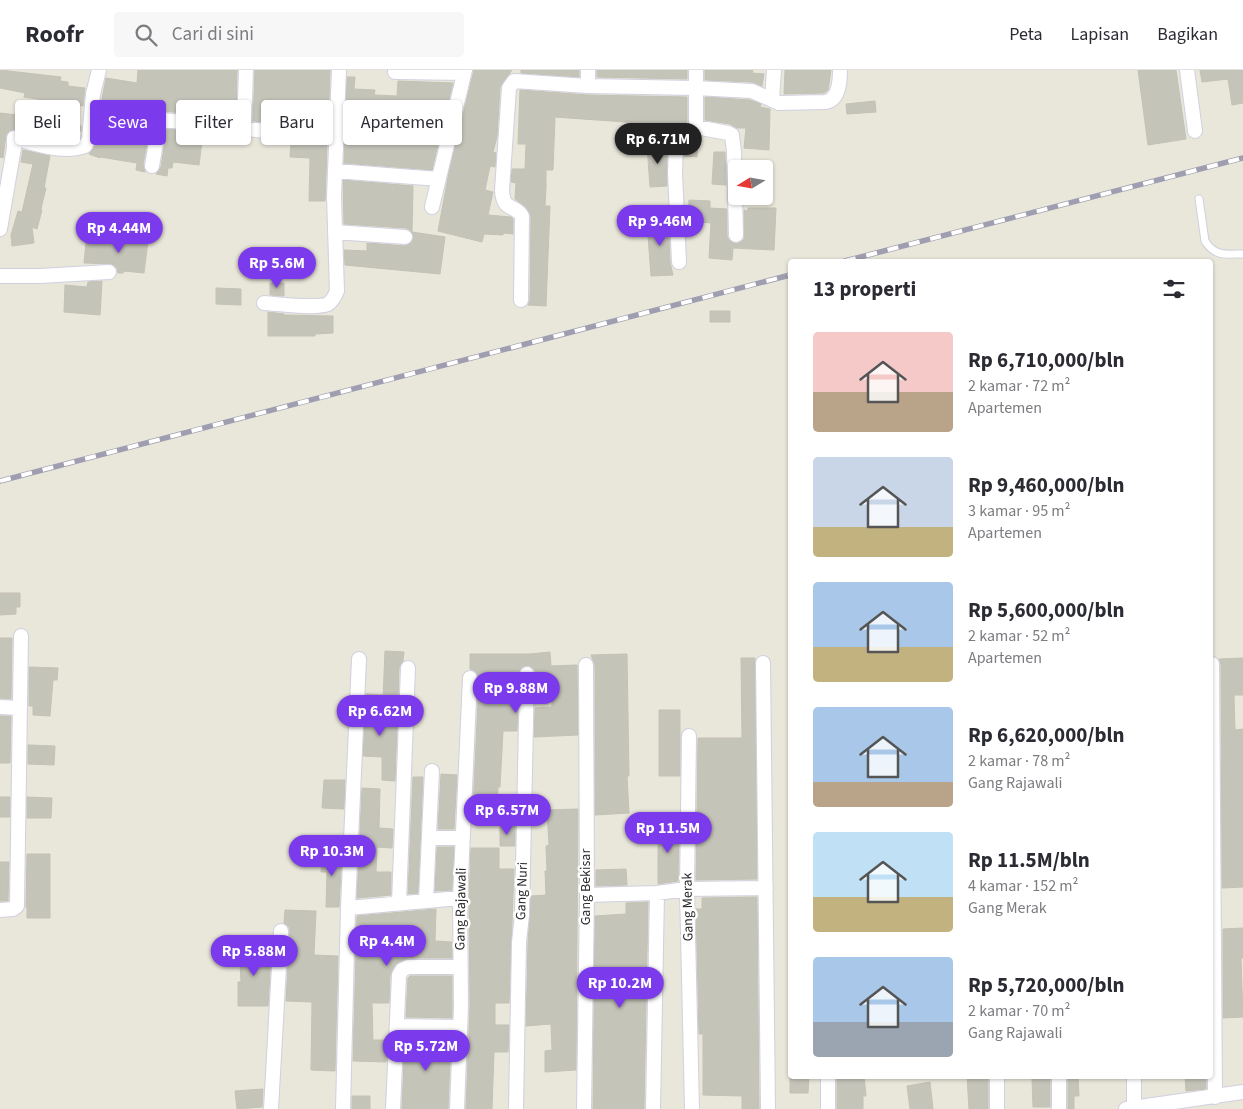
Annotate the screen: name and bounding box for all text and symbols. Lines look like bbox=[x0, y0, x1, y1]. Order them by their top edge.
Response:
search box bbox=[114, 12, 464, 57]
text: Roofr bbox=[25, 17, 84, 52]
icon: search bbox=[132, 21, 160, 49]
text: Cari di sini bbox=[172, 21, 254, 48]
text: Peta bbox=[1009, 22, 1042, 47]
text: Lapisan bbox=[1070, 22, 1129, 47]
text: Bagikan bbox=[1157, 22, 1218, 47]
chip: Beli bbox=[15, 100, 80, 145]
chip: Sewa bbox=[90, 100, 166, 145]
chip: Filter bbox=[176, 100, 251, 145]
chip: Baru bbox=[261, 100, 333, 145]
chip: Apartemen bbox=[343, 100, 462, 145]
pin: Rp 6.71M bbox=[606, 122, 710, 165]
text: Rp 6.71M bbox=[626, 128, 690, 150]
north arrow bbox=[728, 160, 772, 205]
map controls bbox=[728, 160, 773, 205]
pin: Rp 9.46M bbox=[608, 204, 712, 247]
text: Rp 9.46M bbox=[628, 210, 692, 232]
pin: Rp 4.44M bbox=[67, 212, 171, 254]
text: Rp 4.44M bbox=[87, 217, 151, 239]
pin: Rp 5.6M bbox=[231, 246, 323, 289]
text: Rp 5.6M bbox=[249, 252, 305, 274]
text: 13 properti bbox=[813, 274, 916, 304]
icon: filters bbox=[1160, 275, 1188, 303]
text: Rp 6,710,000/bln bbox=[968, 345, 1125, 375]
icon: home bbox=[853, 352, 913, 412]
text: 2 kamar · 72 m² bbox=[968, 375, 1070, 397]
text: Apartemen bbox=[968, 397, 1042, 419]
text: Rp 9,460,000/bln bbox=[968, 470, 1125, 500]
icon: home bbox=[853, 477, 913, 537]
text: 3 kamar · 95 m² bbox=[968, 500, 1070, 522]
text: Apartemen bbox=[968, 522, 1042, 544]
text: Rp 5,600,000/bln bbox=[968, 595, 1125, 625]
icon: home bbox=[853, 602, 913, 662]
text: 2 kamar · 52 m² bbox=[968, 625, 1070, 647]
text: Apartemen bbox=[968, 647, 1042, 669]
pin: Rp 9.88M bbox=[464, 672, 568, 714]
text: Rp 9.88M bbox=[484, 677, 548, 699]
pin: Rp 6.62M bbox=[328, 694, 432, 737]
text: Rp 6.62M bbox=[348, 700, 412, 722]
text: Rp 6,620,000/bln bbox=[968, 720, 1125, 750]
icon: home bbox=[853, 727, 913, 787]
text: 2 kamar · 78 m² bbox=[968, 750, 1070, 772]
text: Gang Rajawali bbox=[968, 772, 1063, 794]
pin: Rp 6.57M bbox=[455, 794, 559, 836]
text: Rp 6.57M bbox=[475, 799, 539, 821]
pin: Rp 11.5M bbox=[616, 812, 720, 854]
text: Rp 11.5M bbox=[636, 817, 700, 839]
pin: Rp 10.3M bbox=[280, 834, 384, 877]
text: Rp 10.3M bbox=[300, 840, 364, 862]
text: Rp 11.5M/bln bbox=[968, 845, 1090, 875]
street label: Gang Bekisar bbox=[576, 849, 596, 925]
icon: home bbox=[853, 852, 913, 912]
street label: Gang Nuri bbox=[511, 862, 533, 920]
street label: Gang Rajawali bbox=[450, 867, 472, 951]
street label: Gang Merak bbox=[677, 872, 699, 942]
text: 4 kamar · 152 m² bbox=[968, 875, 1078, 897]
text: Gang Merak bbox=[968, 897, 1047, 919]
pin: Rp 4.4M bbox=[341, 924, 433, 967]
text: Rp 4.4M bbox=[359, 930, 415, 952]
pin: Rp 5.88M bbox=[202, 934, 306, 977]
text: Rp 5.88M bbox=[222, 940, 286, 962]
pin: Rp 10.2M bbox=[568, 966, 672, 1009]
text: Rp 5,720,000/bln bbox=[968, 970, 1125, 1000]
text: Rp 10.2M bbox=[588, 972, 652, 994]
icon: home bbox=[853, 977, 913, 1037]
text: 2 kamar · 70 m² bbox=[968, 1000, 1070, 1022]
text: Gang Rajawali bbox=[968, 1022, 1063, 1044]
pin: Rp 5.72M bbox=[374, 1030, 478, 1072]
text: Rp 5.72M bbox=[394, 1035, 458, 1057]

